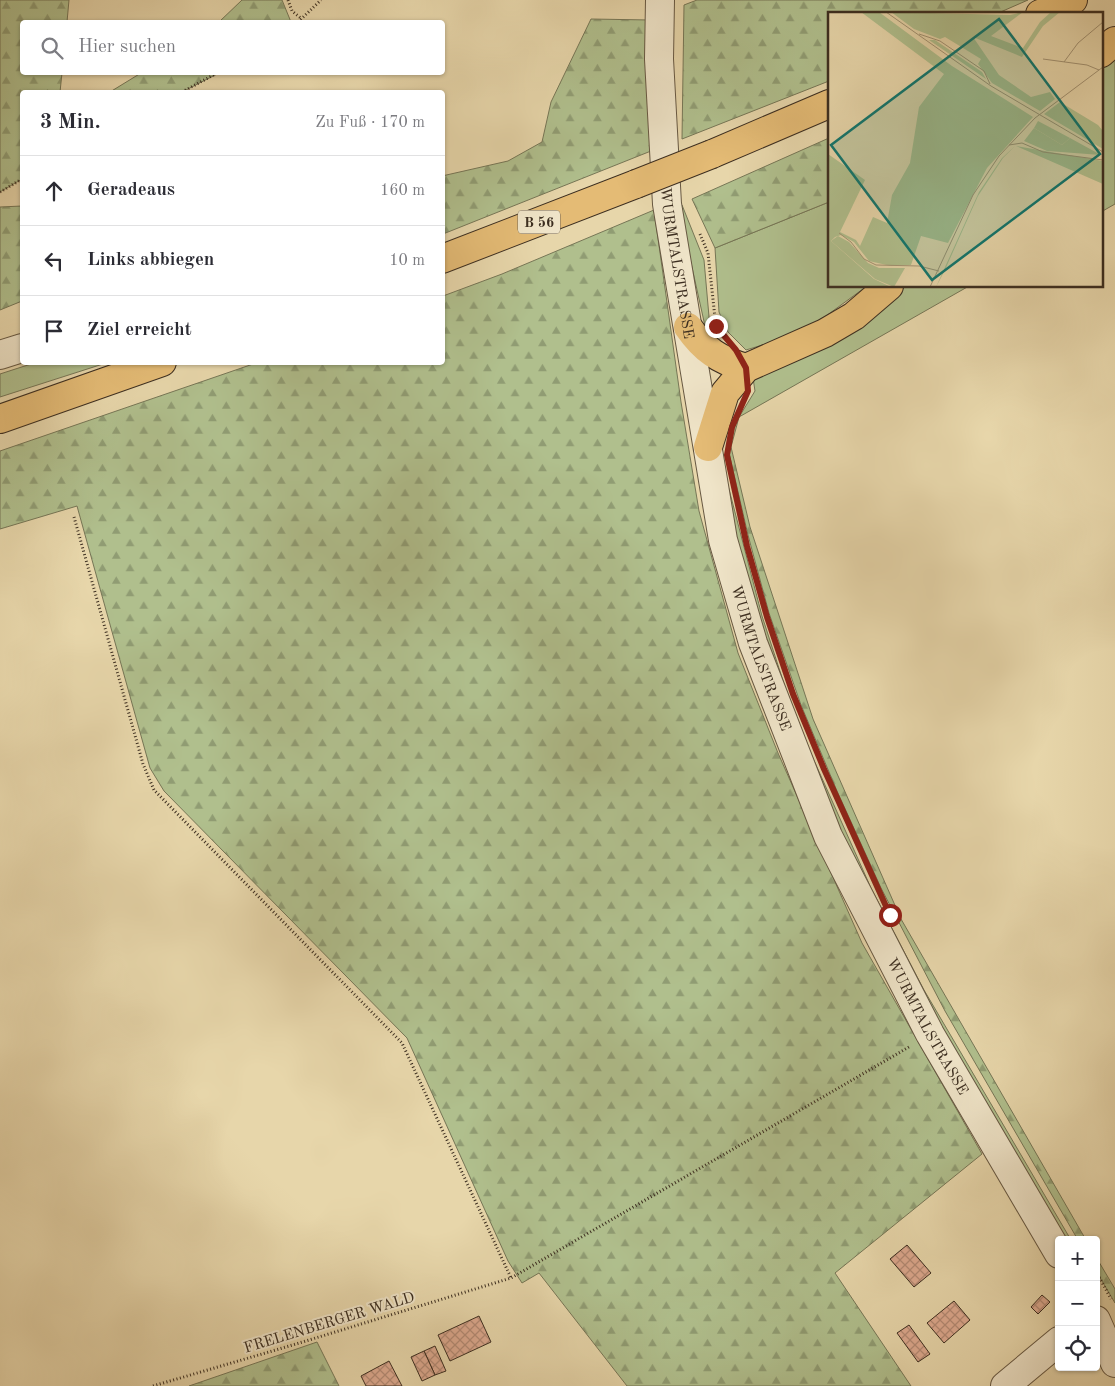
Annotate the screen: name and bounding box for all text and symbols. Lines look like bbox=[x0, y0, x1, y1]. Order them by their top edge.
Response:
inset map bbox=[828, 12, 1102, 288]
search box bbox=[20, 20, 445, 75]
icon: search bbox=[38, 34, 66, 62]
text: Hier suchen bbox=[78, 38, 176, 57]
text: 3 Min. bbox=[40, 112, 101, 133]
text: Zu Fuß · 170 m bbox=[315, 115, 425, 131]
icon: ahead bbox=[40, 177, 68, 205]
text: Geradeaus bbox=[87, 181, 175, 200]
text: 160 m bbox=[380, 183, 425, 199]
street label: WURMTALSTRASSE bbox=[657, 187, 695, 340]
road number: B 56 bbox=[518, 210, 560, 233]
icon: left bbox=[40, 247, 68, 275]
text: Links abbiegen bbox=[87, 251, 214, 270]
text: 10 m bbox=[389, 253, 425, 269]
route end bbox=[705, 315, 728, 338]
icon: arrive bbox=[40, 317, 68, 345]
text: Ziel erreicht bbox=[87, 321, 192, 340]
street label: WURMTALSTRASSE bbox=[728, 584, 792, 733]
route start bbox=[879, 904, 902, 927]
street label: WURMTALSTRASSE bbox=[883, 956, 970, 1098]
map controls bbox=[1055, 1236, 1100, 1371]
button: + bbox=[1055, 1236, 1100, 1281]
button: − bbox=[1055, 1281, 1100, 1326]
street label: FRELENBERGER WALD bbox=[242, 1290, 417, 1357]
button: locate bbox=[1055, 1326, 1100, 1371]

